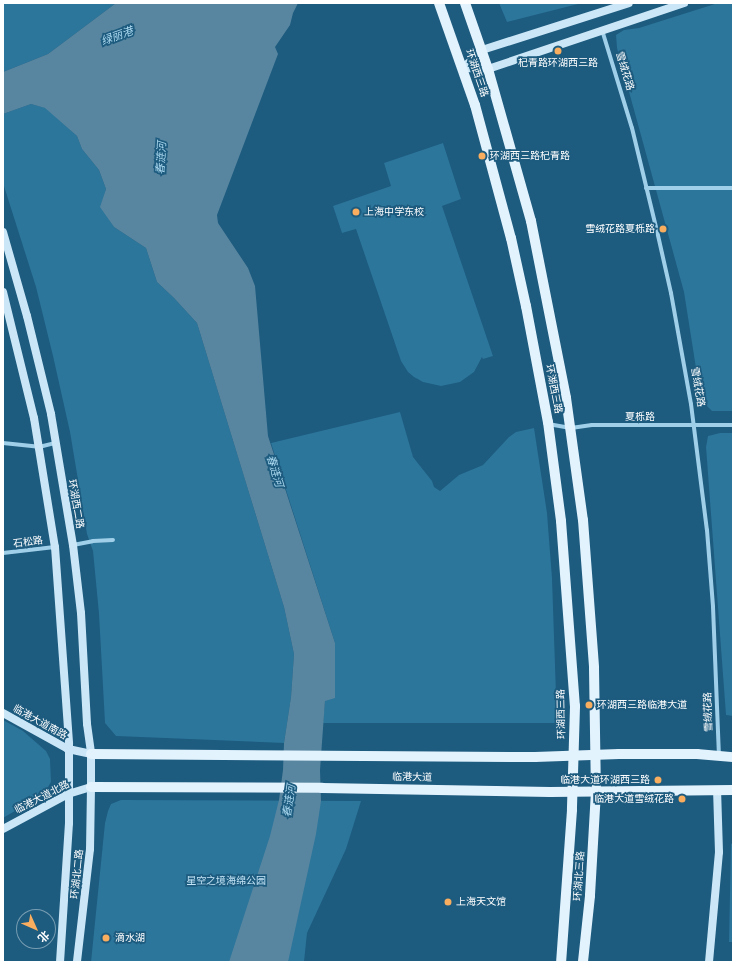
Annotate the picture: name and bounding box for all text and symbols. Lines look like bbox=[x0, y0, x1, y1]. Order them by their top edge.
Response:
water label: 绿丽港 bbox=[99, 24, 135, 48]
marker: 杞青路环湖西三路 bbox=[553, 46, 563, 56]
street label: 环湖西三路 bbox=[463, 47, 491, 99]
street label: 雪绒花路 bbox=[613, 50, 637, 92]
place label: 杞青路环湖西三路 bbox=[518, 57, 598, 69]
water label: 春涟河 bbox=[154, 141, 168, 175]
place label: 环湖西三路杞青路 bbox=[490, 150, 570, 162]
marker: 环湖西三路杞青路 bbox=[477, 151, 487, 161]
place label: 上海中学东校 bbox=[364, 206, 424, 218]
marker: 上海中学东校 bbox=[351, 207, 361, 217]
place label: 雪绒花路夏栎路 bbox=[585, 223, 655, 235]
marker: 雪绒花路夏栎路 bbox=[658, 224, 668, 234]
street label: 环湖西三路 bbox=[543, 363, 565, 415]
street label: 雪绒花路 bbox=[689, 366, 707, 408]
street label: 夏栎路 bbox=[625, 411, 655, 423]
water label: 春涟河 bbox=[264, 453, 286, 489]
street label: 环湖西二路 bbox=[66, 478, 86, 530]
street label: 石松路 bbox=[12, 534, 44, 550]
street label: 环湖西三路 bbox=[555, 689, 567, 739]
street label: 雪绒花路 bbox=[701, 692, 715, 732]
place label: 环湖西三路临港大道 bbox=[597, 699, 687, 711]
marker: 环湖西三路临港大道 bbox=[584, 700, 594, 710]
street label: 临港大道南路 bbox=[11, 702, 69, 742]
street label: 临港大道 bbox=[392, 771, 432, 783]
place label: 临港大道环湖西三路 bbox=[560, 774, 650, 786]
marker: 临港大道环湖西三路 bbox=[653, 775, 663, 785]
street label: 临港大道北路 bbox=[13, 778, 71, 816]
water label: 春涟河 bbox=[280, 784, 298, 818]
place label: 临港大道雪绒花路 bbox=[594, 793, 674, 805]
marker: 临港大道雪绒花路 bbox=[677, 794, 687, 804]
street label: 环湖北二路 bbox=[68, 849, 86, 899]
street label: 环湖北三路 bbox=[571, 851, 587, 901]
park label: 星空之境海绵公园 bbox=[186, 875, 266, 887]
place label: 上海天文馆 bbox=[456, 896, 506, 908]
marker: 上海天文馆 bbox=[443, 897, 453, 907]
north arrow bbox=[16, 909, 56, 949]
text: 北 bbox=[35, 928, 53, 946]
marker: 滴水湖 bbox=[100, 932, 112, 944]
place label: 滴水湖 bbox=[115, 932, 145, 944]

